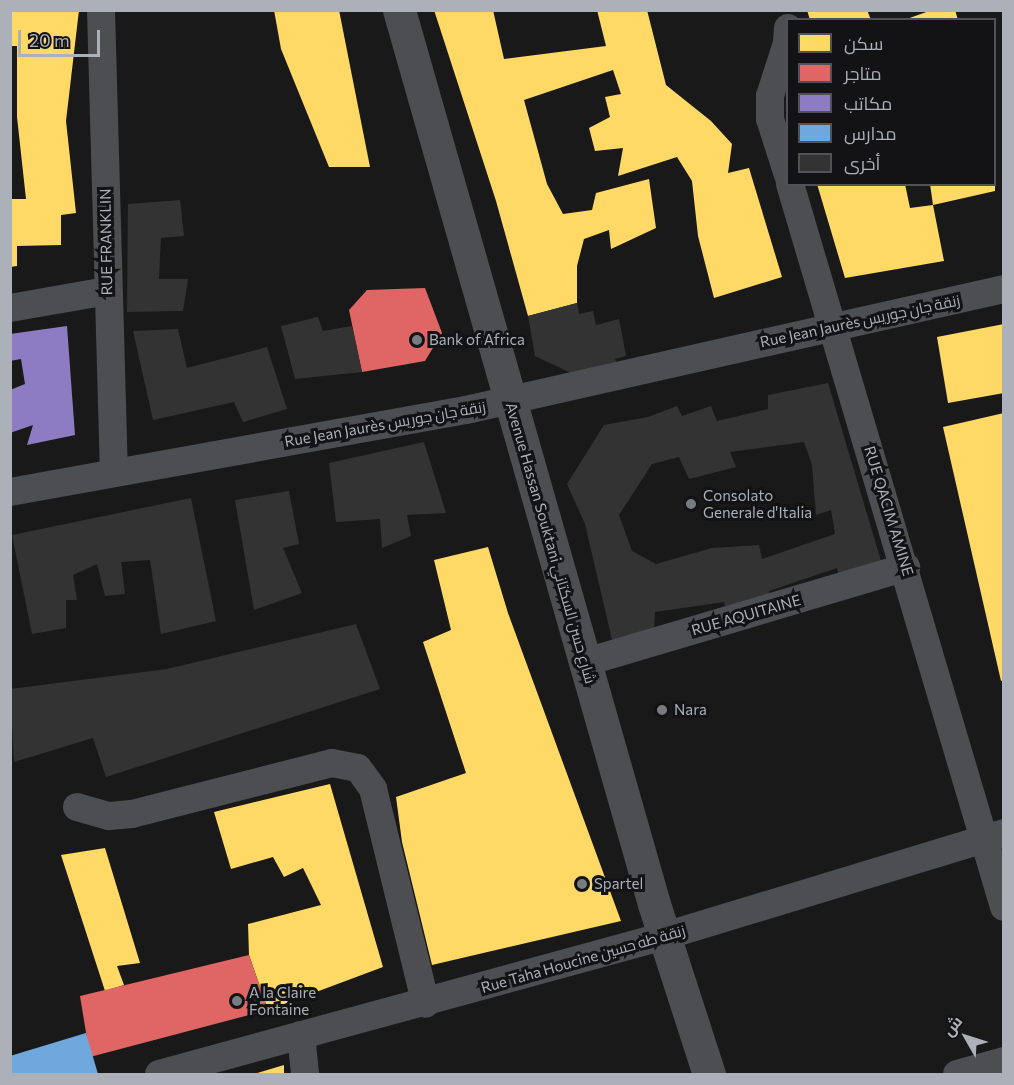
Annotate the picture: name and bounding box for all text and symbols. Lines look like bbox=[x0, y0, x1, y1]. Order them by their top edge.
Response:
scale bar bbox=[21, 18, 104, 56]
legend bbox=[786, 18, 996, 186]
text: 20 m bbox=[29, 29, 70, 51]
text: سكن bbox=[844, 32, 883, 54]
text: متاجر bbox=[844, 62, 882, 84]
text: مكاتب bbox=[844, 92, 892, 114]
text: مدارس bbox=[844, 122, 897, 144]
text: أخرى bbox=[844, 152, 880, 174]
street label: RUE FRANKLIN bbox=[96, 188, 116, 296]
street label: Rue Jean Jaurès زنقة جان جوريس bbox=[758, 291, 962, 351]
place label: Bank of Africa bbox=[429, 331, 525, 349]
marker: Bank of Africa bbox=[410, 333, 424, 347]
street label: Rue Jean Jaurès زنقة جان جوريس bbox=[283, 397, 487, 451]
street label: Avenue Hassan Souktani شارع حسن السكتاني bbox=[502, 400, 600, 686]
street label: RUE QACIM AMINE bbox=[861, 444, 917, 578]
place label: Consolato Generale d'Italia bbox=[703, 486, 812, 521]
marker: Consolato Generale d'Italia bbox=[684, 497, 698, 511]
street label: RUE AQUITAINE bbox=[689, 591, 803, 639]
place label: Nara bbox=[674, 701, 707, 719]
marker: Nara bbox=[655, 703, 669, 717]
place label: Spartel bbox=[594, 875, 643, 893]
marker: Spartel bbox=[575, 877, 589, 891]
street label: Rue Taha Houcine زنقة طه حسين bbox=[479, 921, 687, 997]
place label: A la Claire Fontaine bbox=[249, 983, 316, 1018]
marker: A la Claire Fontaine bbox=[230, 994, 244, 1008]
north arrow bbox=[936, 1007, 996, 1067]
text: ش bbox=[938, 1011, 965, 1039]

